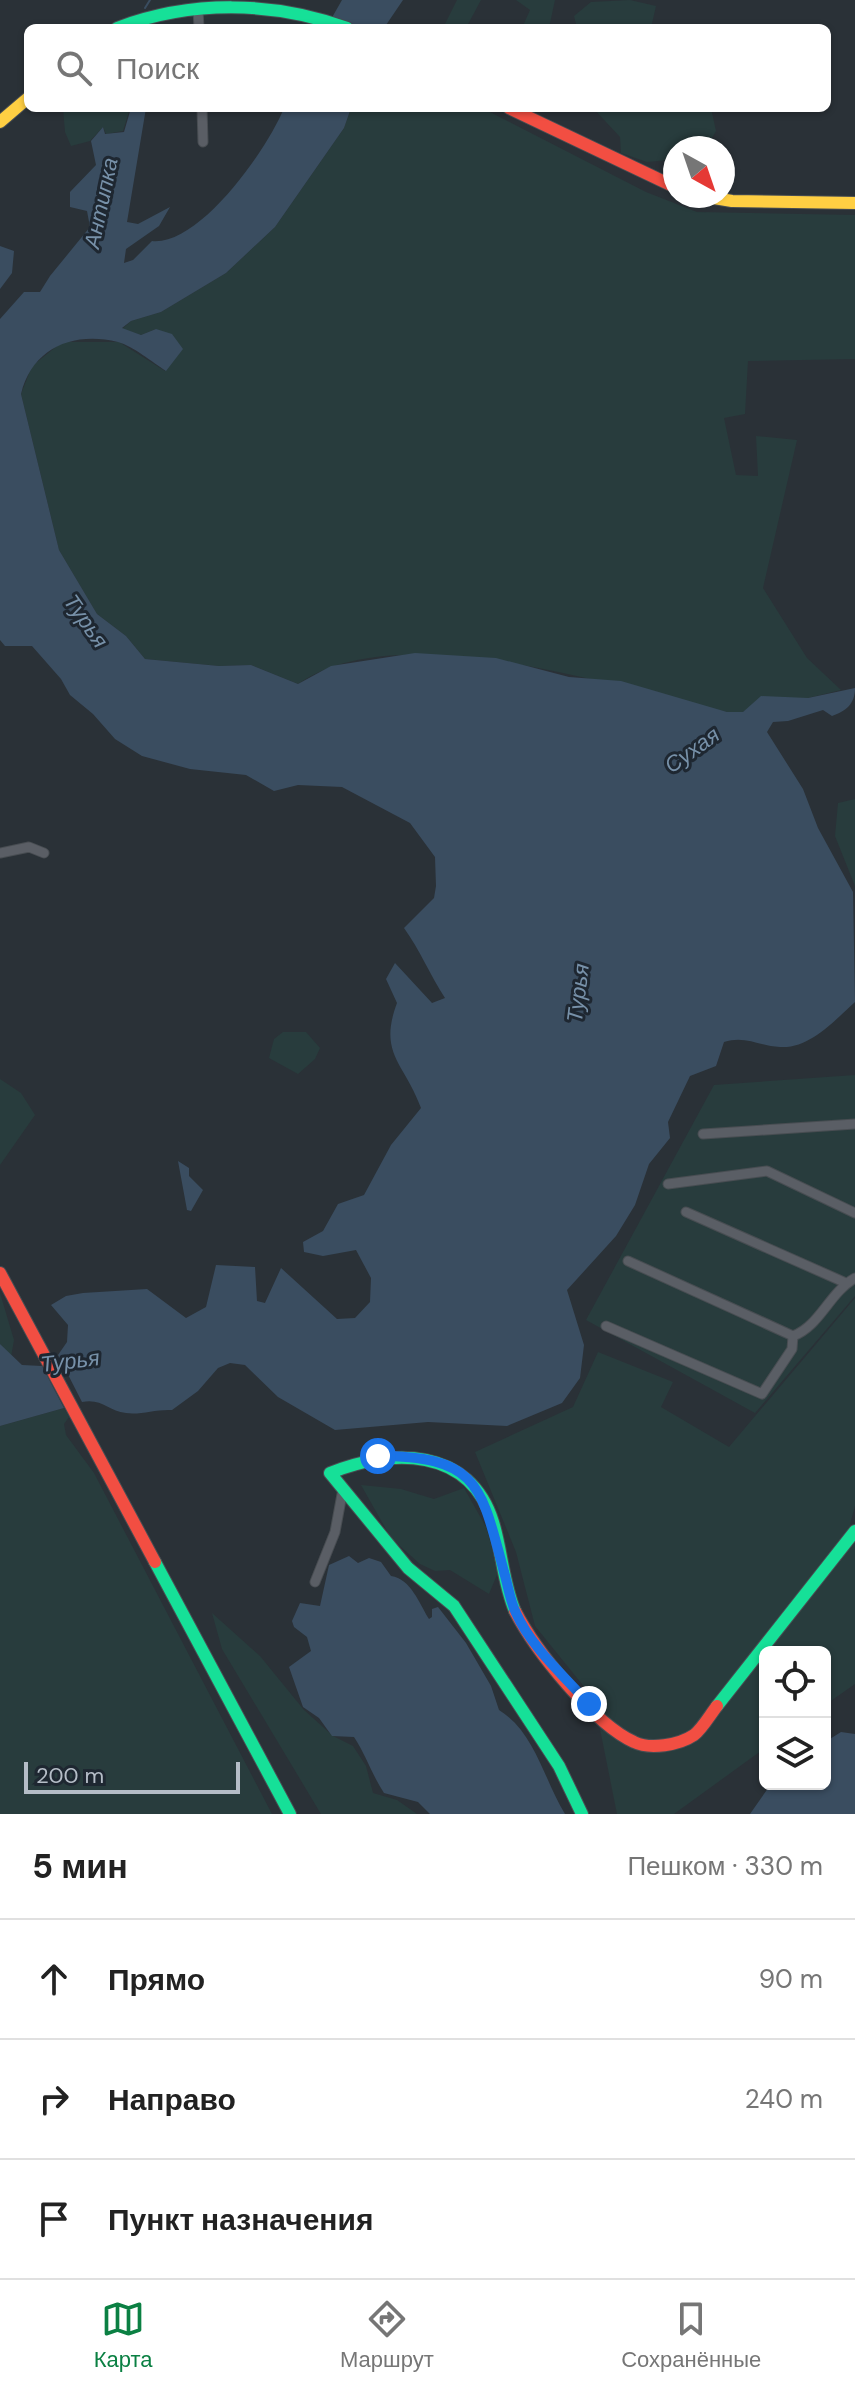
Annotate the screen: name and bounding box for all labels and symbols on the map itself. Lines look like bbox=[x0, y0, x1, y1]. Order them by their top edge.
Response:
north arrow bbox=[663, 136, 735, 208]
water label: Антипка bbox=[77, 155, 125, 253]
water label: Турья bbox=[57, 588, 115, 654]
water label: Сухая bbox=[659, 720, 726, 780]
water label: Турья bbox=[560, 962, 596, 1024]
water label: Турья bbox=[39, 1343, 101, 1379]
route start bbox=[360, 1438, 396, 1474]
route end bbox=[571, 1686, 607, 1722]
scale bar bbox=[24, 1758, 240, 1794]

